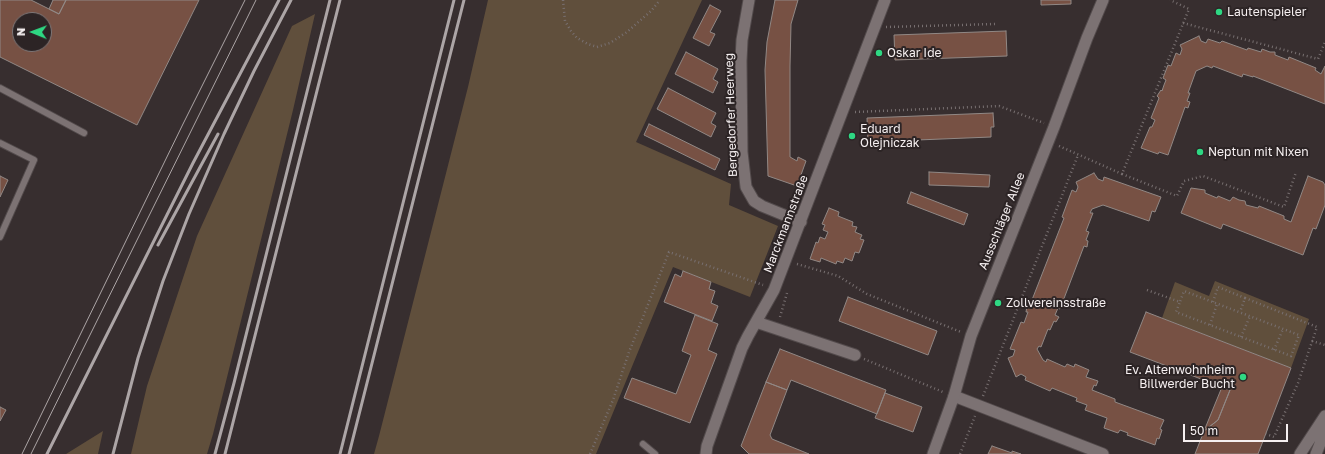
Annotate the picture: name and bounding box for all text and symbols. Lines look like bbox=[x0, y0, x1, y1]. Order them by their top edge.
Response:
place label: Lautenspieler bbox=[1227, 5, 1306, 19]
marker: Lautenspieler bbox=[1214, 7, 1224, 17]
north arrow bbox=[12, 12, 52, 52]
text: N bbox=[14, 27, 27, 36]
place label: Oskar Ide bbox=[887, 46, 941, 60]
marker: Oskar Ide bbox=[874, 48, 884, 58]
street label: Bergedorfer Heerweg bbox=[722, 53, 740, 177]
place label: Eduard Olejniczak bbox=[860, 122, 920, 150]
marker: Eduard Olejniczak bbox=[847, 131, 857, 141]
place label: Neptun mit Nixen bbox=[1208, 145, 1309, 159]
marker: Neptun mit Nixen bbox=[1195, 147, 1205, 157]
street label: Ausschläger Allee bbox=[976, 170, 1028, 272]
street label: Marckmannstraße bbox=[761, 173, 811, 275]
place label: Zollvereinsstraße bbox=[1006, 296, 1106, 310]
marker: Zollvereinsstraße bbox=[993, 298, 1003, 308]
place label: Ev. Altenwohnheim Billwerder Bucht bbox=[1125, 363, 1235, 391]
marker: Ev. Altenwohnheim Billwerder Bucht bbox=[1238, 372, 1248, 382]
scale bar bbox=[1185, 416, 1290, 442]
text: 50 m bbox=[1190, 423, 1218, 438]

